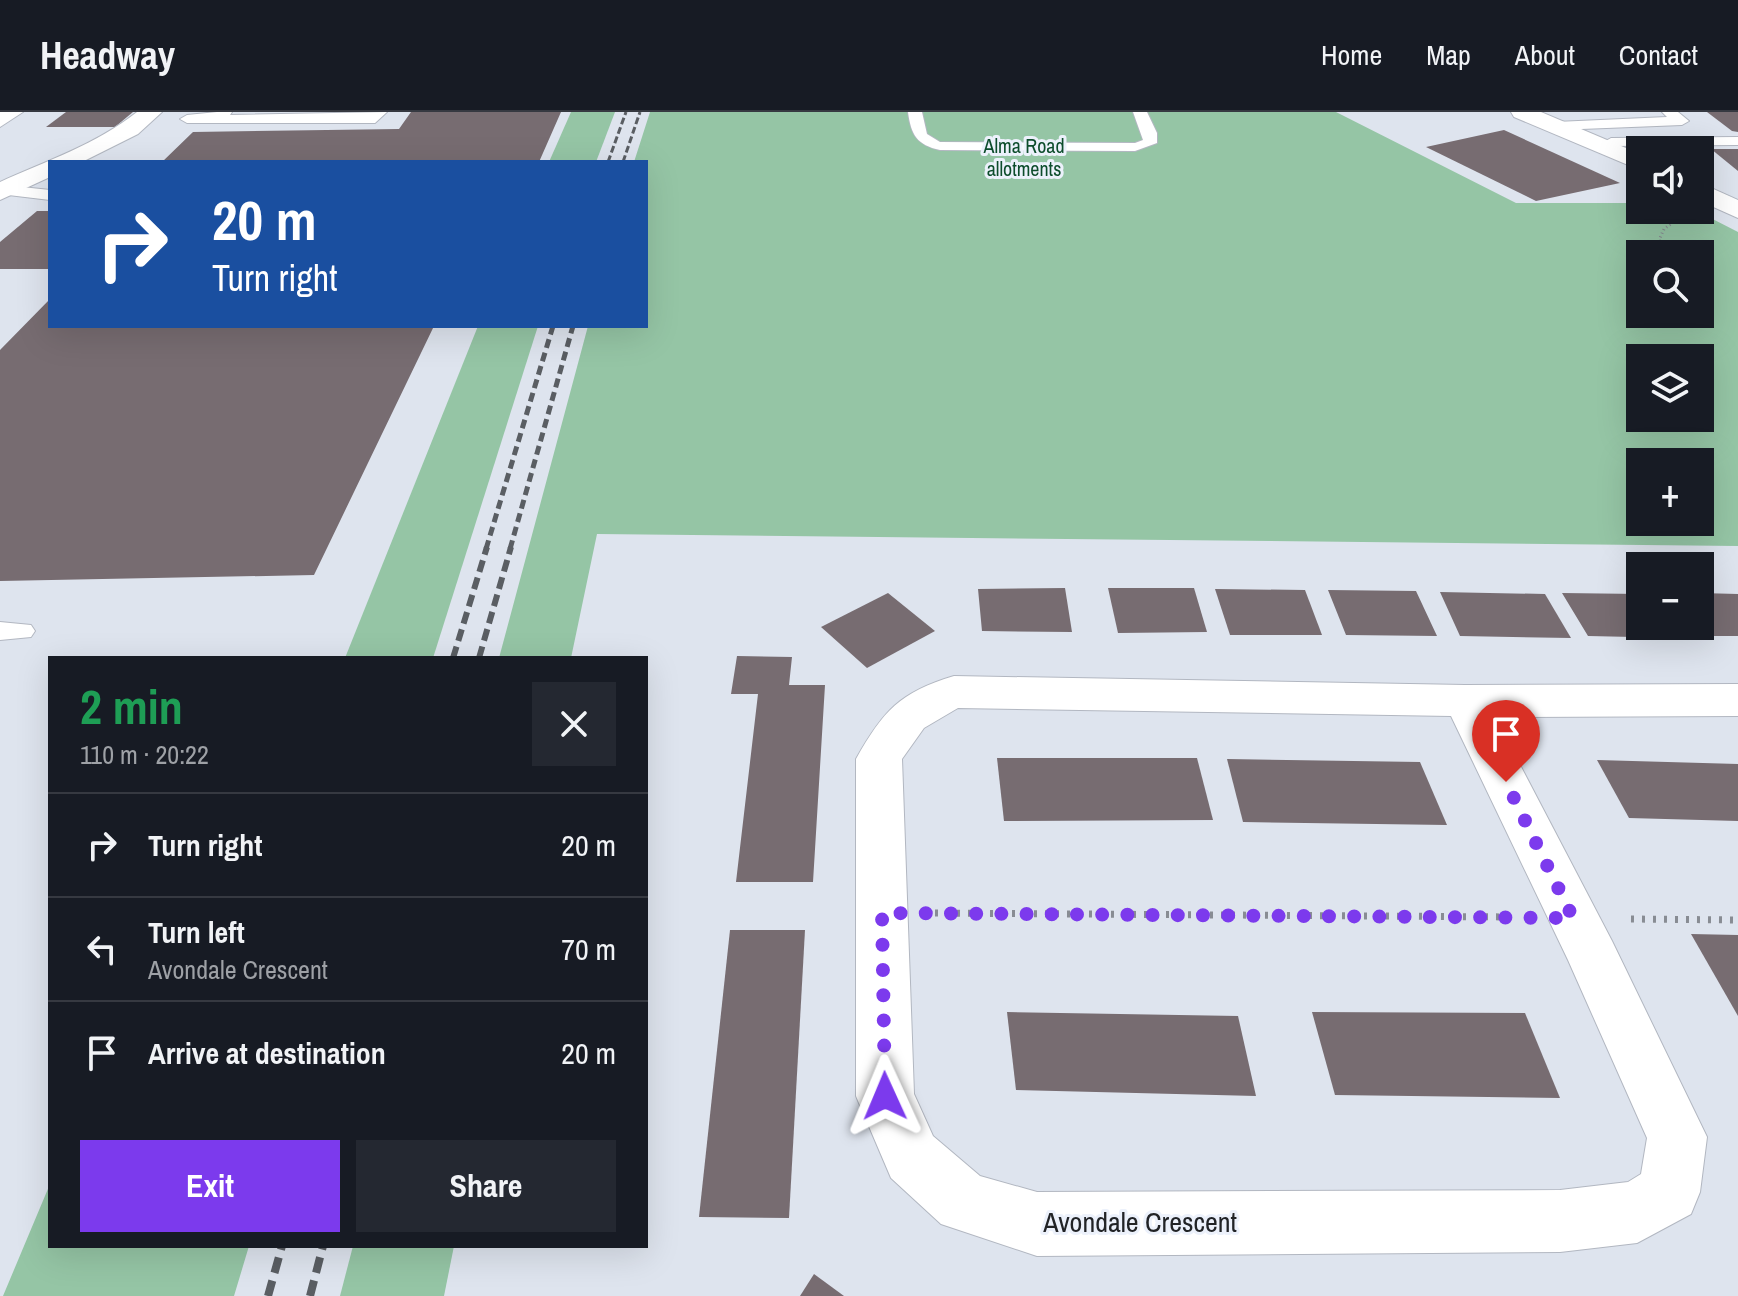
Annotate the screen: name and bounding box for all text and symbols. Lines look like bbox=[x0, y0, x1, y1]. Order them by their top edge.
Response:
text: Headway bbox=[40, 30, 175, 81]
text: Home bbox=[1321, 36, 1382, 74]
text: Map bbox=[1426, 36, 1471, 74]
text: About bbox=[1515, 36, 1575, 74]
text: Contact bbox=[1619, 36, 1698, 74]
park label: Alma Road allotments bbox=[982, 132, 1065, 182]
map controls bbox=[1626, 136, 1714, 640]
button: sound bbox=[1626, 136, 1714, 224]
text: 20 m bbox=[212, 182, 317, 257]
icon: right bbox=[80, 192, 184, 296]
button: search bbox=[1626, 240, 1714, 328]
text: Turn right bbox=[212, 254, 337, 302]
button: layers bbox=[1626, 344, 1714, 432]
button: + bbox=[1626, 448, 1714, 536]
button: − bbox=[1626, 552, 1714, 640]
text: 2 min bbox=[80, 674, 183, 739]
button: close bbox=[532, 682, 616, 766]
pin bbox=[1472, 700, 1540, 782]
icon: arrive bbox=[1484, 712, 1528, 756]
text: 110 m · 20:22 bbox=[80, 737, 209, 772]
icon: right bbox=[80, 823, 124, 867]
text: Turn right bbox=[148, 825, 262, 865]
text: 20 m bbox=[561, 825, 616, 865]
text: Turn left bbox=[148, 912, 245, 952]
icon: left bbox=[80, 927, 124, 971]
text: 70 m bbox=[561, 929, 616, 969]
text: Avondale Crescent bbox=[148, 952, 328, 987]
icon: arrive bbox=[80, 1031, 124, 1075]
text: Arrive at destination bbox=[148, 1033, 386, 1073]
text: 20 m bbox=[561, 1033, 616, 1073]
position arrow bbox=[843, 1054, 927, 1138]
button: Exit bbox=[80, 1140, 340, 1232]
button: Share bbox=[356, 1140, 616, 1232]
street label: Avondale Crescent bbox=[1042, 1203, 1237, 1241]

